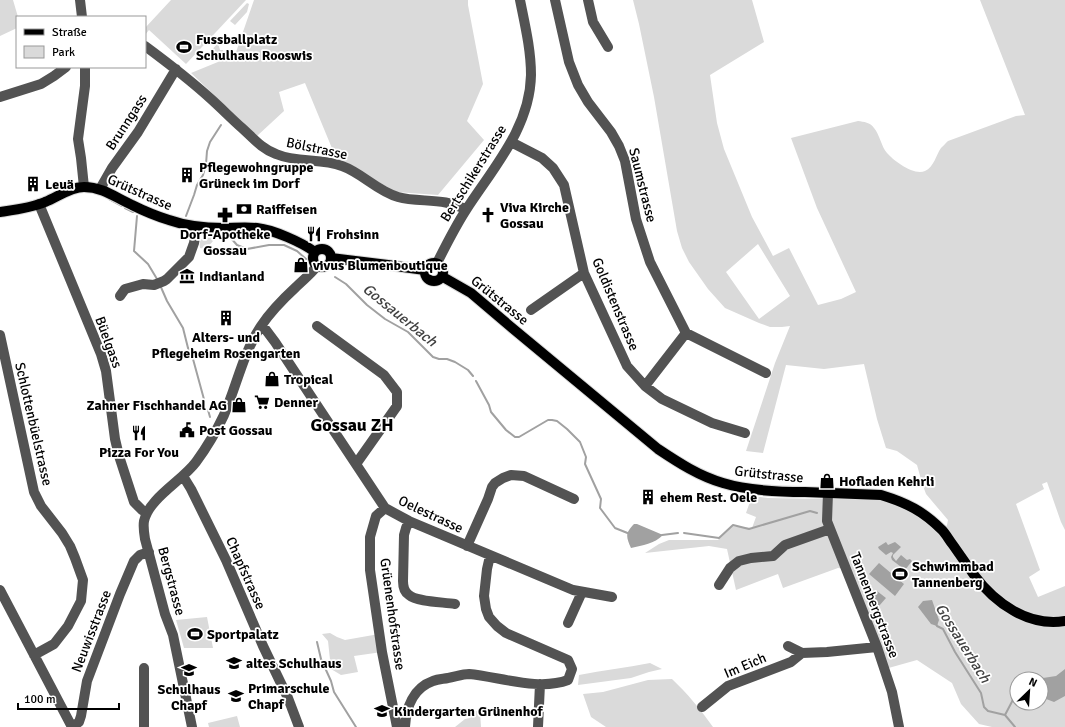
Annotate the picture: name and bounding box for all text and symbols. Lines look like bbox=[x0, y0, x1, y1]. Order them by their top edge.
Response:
legend bbox=[16, 16, 146, 68]
text: Straße bbox=[52, 25, 87, 40]
place label: Fussballplatz Schulhaus Rooswis bbox=[196, 31, 312, 64]
sports icon: Fussballplatz Schulhaus Rooswis bbox=[175, 38, 193, 56]
text: Park bbox=[52, 45, 75, 60]
street label: Brunngass bbox=[102, 91, 151, 153]
street label: Bertschikerstrasse bbox=[437, 122, 510, 225]
street label: Bölstrasse bbox=[285, 134, 349, 163]
street label: Saumstrasse bbox=[625, 146, 660, 224]
place label: Pflegewohngruppe Grüneck im Dorf bbox=[199, 159, 314, 192]
building icon: Pflegewohngruppe Grüneck im Dorf bbox=[178, 166, 196, 184]
street label: Grütstrasse bbox=[105, 171, 175, 214]
building icon: Leuä bbox=[24, 175, 42, 193]
place label: Leuä bbox=[45, 176, 74, 193]
place label: Viva Kirche Gossau bbox=[500, 199, 569, 232]
bank icon: Raiffeisen bbox=[235, 200, 253, 218]
place label: Raiffeisen bbox=[256, 201, 317, 218]
pharmacy icon: Dorf-Apotheke Gossau bbox=[216, 206, 234, 224]
church icon: Viva Kirche Gossau bbox=[479, 206, 497, 224]
restaurant icon: Frohsinn bbox=[305, 225, 323, 243]
place label: Dorf-Apotheke Gossau bbox=[180, 226, 270, 259]
place label: Frohsinn bbox=[326, 226, 380, 243]
street label: Goldistenstrasse bbox=[588, 255, 643, 353]
shop icon: vivus Blumenboutique bbox=[292, 256, 310, 274]
place label: vivus Blumenboutique bbox=[312, 257, 448, 274]
museum icon: Indianland bbox=[178, 267, 196, 285]
place label: Indianland bbox=[199, 268, 265, 285]
street label: Grütstrasse bbox=[467, 272, 532, 329]
water label: Gossauerbach bbox=[359, 280, 441, 351]
building icon: Alters- und Pflegeheim Rosengarten bbox=[217, 309, 235, 327]
street label: Büelgass bbox=[91, 314, 126, 370]
place label: Alters- und Pflegeheim Rosengarten bbox=[152, 329, 301, 362]
street label: Schlottenbüelstrasse bbox=[11, 361, 56, 487]
shop icon: Tropical bbox=[263, 370, 281, 388]
place label: Tropical bbox=[284, 371, 334, 388]
supermarket icon: Denner bbox=[253, 393, 271, 411]
place label: Denner bbox=[274, 394, 319, 411]
shop icon: Zahner Fischhandel AG bbox=[230, 396, 248, 414]
place label: Zahner Fischhandel AG bbox=[87, 397, 227, 414]
district label: Gossau ZH bbox=[311, 414, 394, 436]
public building icon: Post Gossau bbox=[178, 421, 196, 439]
place label: Post Gossau bbox=[199, 422, 273, 439]
restaurant icon: Pizza For You bbox=[130, 424, 148, 442]
place label: Pizza For You bbox=[99, 444, 179, 461]
street label: Grütstrasse bbox=[734, 462, 804, 487]
shop icon: Hofladen Kehrli bbox=[818, 472, 836, 490]
place label: Hofladen Kehrli bbox=[839, 473, 934, 490]
building icon: ehem Rest. Oele bbox=[639, 488, 657, 506]
place label: ehem Rest. Oele bbox=[660, 489, 757, 506]
street label: Oelestrasse bbox=[396, 492, 466, 537]
street label: Chapfstrasse bbox=[222, 534, 269, 612]
street label: Bergstrasse bbox=[154, 545, 189, 617]
street label: Tannenbergstrasse bbox=[847, 550, 903, 661]
street label: Grüenenhofstrasse bbox=[376, 557, 409, 671]
place label: Schwimmbad Tannenberg bbox=[912, 558, 994, 591]
sports icon: Schwimmbad Tannenberg bbox=[891, 565, 909, 583]
street label: Neuwisstrasse bbox=[68, 588, 115, 675]
water label: Gossauerbach bbox=[932, 600, 995, 687]
sports icon: Sportpalatz bbox=[186, 625, 204, 643]
place label: Sportpalatz bbox=[207, 626, 279, 643]
street label: Im Eich bbox=[721, 649, 769, 682]
school or university icon: altes Schulhaus bbox=[225, 654, 243, 672]
place label: altes Schulhaus bbox=[246, 655, 342, 672]
school or university icon: Schulhaus Chapf bbox=[180, 661, 198, 679]
north arrow bbox=[1009, 671, 1049, 711]
text: N bbox=[1027, 675, 1039, 690]
place label: Primarschule Chapf bbox=[248, 680, 330, 713]
place label: Schulhaus Chapf bbox=[158, 681, 220, 714]
scale bar bbox=[18, 685, 119, 711]
school or university icon: Primarschule Chapf bbox=[227, 687, 245, 705]
text: 100 m bbox=[24, 692, 56, 707]
school or university icon: Kindergarten Grünenhof bbox=[373, 702, 391, 720]
place label: Kindergarten Grünenhof bbox=[394, 703, 544, 720]

